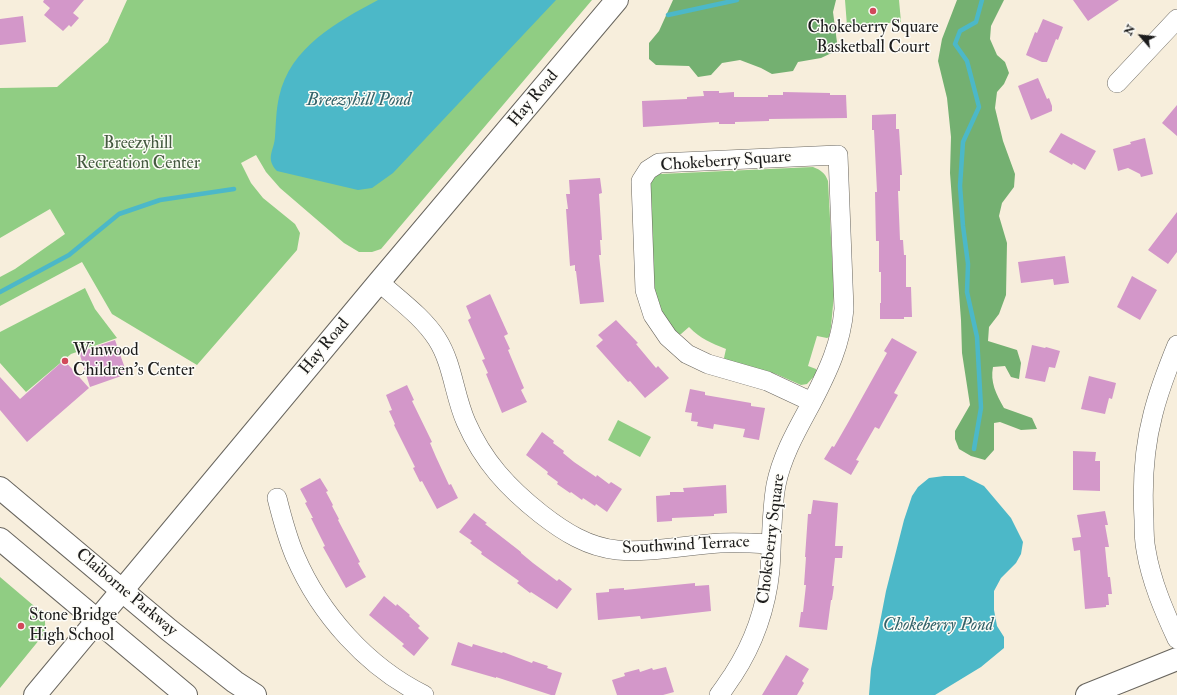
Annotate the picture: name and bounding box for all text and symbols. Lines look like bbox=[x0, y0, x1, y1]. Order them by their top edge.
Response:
marker: Chokeberry Square Basketball Court bbox=[868, 6, 878, 16]
north arrow bbox=[1121, 16, 1161, 56]
place label: Chokeberry Square Basketball Court bbox=[807, 18, 939, 58]
text: N bbox=[1122, 23, 1138, 38]
street label: Hay Road bbox=[505, 67, 563, 131]
water label: Breezyhill Pond bbox=[307, 90, 411, 112]
park label: Breezyhill Recreation Center bbox=[76, 134, 200, 174]
street label: Chokeberry Square bbox=[660, 147, 792, 177]
street label: Hay Road bbox=[296, 315, 354, 379]
place label: Winwood Children’s Center bbox=[73, 341, 194, 381]
marker: Winwood Children’s Center bbox=[60, 356, 70, 366]
street label: Chokeberry Square bbox=[754, 473, 790, 605]
street label: Southwind Terrace bbox=[622, 532, 750, 560]
street label: Claiborne Parkway bbox=[71, 545, 181, 641]
place label: Stone Bridge High School bbox=[29, 606, 117, 646]
water label: Chokeberry Pond bbox=[883, 615, 993, 637]
marker: Stone Bridge High School bbox=[16, 621, 26, 631]

